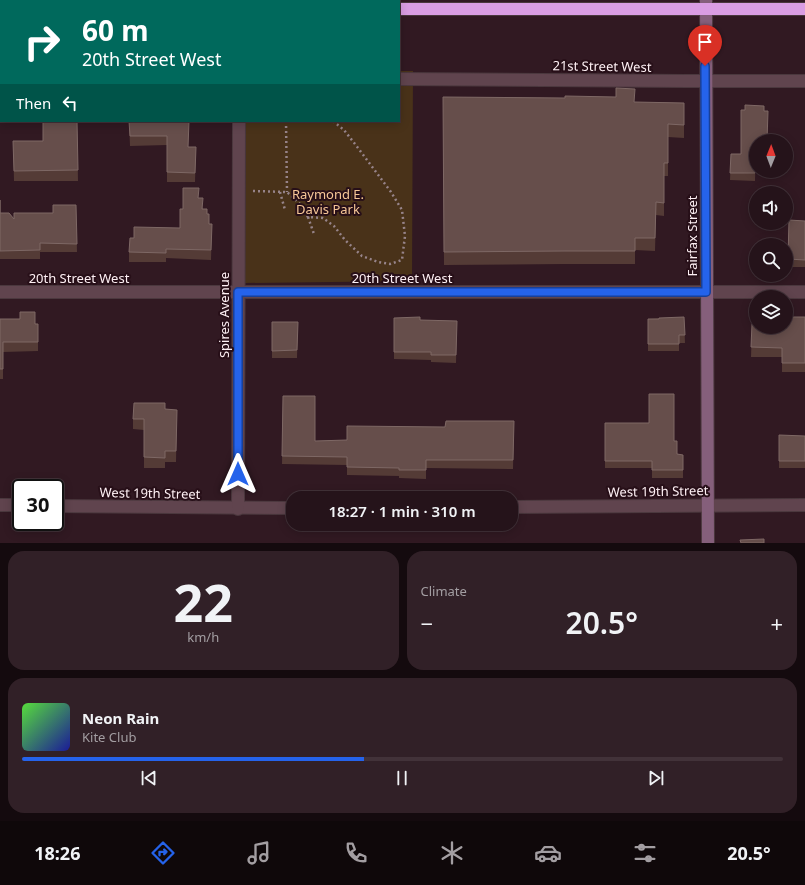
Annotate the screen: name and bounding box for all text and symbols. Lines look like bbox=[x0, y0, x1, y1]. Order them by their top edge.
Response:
text: 60 m bbox=[82, 11, 149, 49]
icon: right bbox=[16, 16, 68, 68]
pin bbox=[688, 25, 722, 66]
icon: arrive bbox=[694, 31, 716, 53]
text: 20th Street West bbox=[82, 47, 221, 71]
street label: 21st Street West bbox=[552, 56, 652, 76]
icon: left bbox=[59, 92, 81, 114]
text: Then bbox=[16, 93, 51, 113]
north arrow bbox=[749, 134, 793, 178]
map controls bbox=[749, 134, 793, 334]
park label: Raymond E. Davis Park bbox=[292, 185, 364, 218]
button: sound bbox=[749, 186, 793, 230]
street label: Fairfax Street bbox=[683, 195, 701, 277]
button: search bbox=[749, 238, 793, 282]
street label: 20th Street West bbox=[29, 269, 130, 287]
street label: 20th Street West bbox=[352, 269, 453, 287]
street label: Spires Avenue bbox=[215, 272, 233, 358]
button: layers bbox=[749, 290, 793, 334]
position arrow bbox=[217, 453, 259, 495]
speed limit sign: 30 bbox=[12, 479, 64, 531]
street label: West 19th Street bbox=[607, 481, 709, 501]
street label: West 19th Street bbox=[99, 483, 201, 503]
text: 18:27 · 1 min · 310 m bbox=[328, 501, 476, 521]
text: 22 bbox=[174, 566, 233, 637]
text: Climate bbox=[421, 582, 467, 600]
text: 20.5° bbox=[565, 602, 638, 643]
text: − bbox=[421, 608, 433, 638]
text: + bbox=[770, 608, 783, 638]
text: km/h bbox=[187, 628, 219, 646]
text: Neon Rain bbox=[82, 708, 159, 728]
text: Kite Club bbox=[82, 728, 136, 746]
icon: previous bbox=[138, 767, 160, 789]
icon: pause bbox=[391, 767, 413, 789]
icon: next bbox=[645, 767, 667, 789]
icon: directions bbox=[149, 839, 177, 867]
icon: music bbox=[245, 839, 273, 867]
icon: phone bbox=[342, 839, 370, 867]
icon: climate bbox=[438, 839, 466, 867]
icon: car bbox=[534, 839, 562, 867]
icon: filters bbox=[631, 839, 659, 867]
text: 18:26 bbox=[34, 841, 80, 865]
text: 20.5° bbox=[727, 841, 771, 865]

